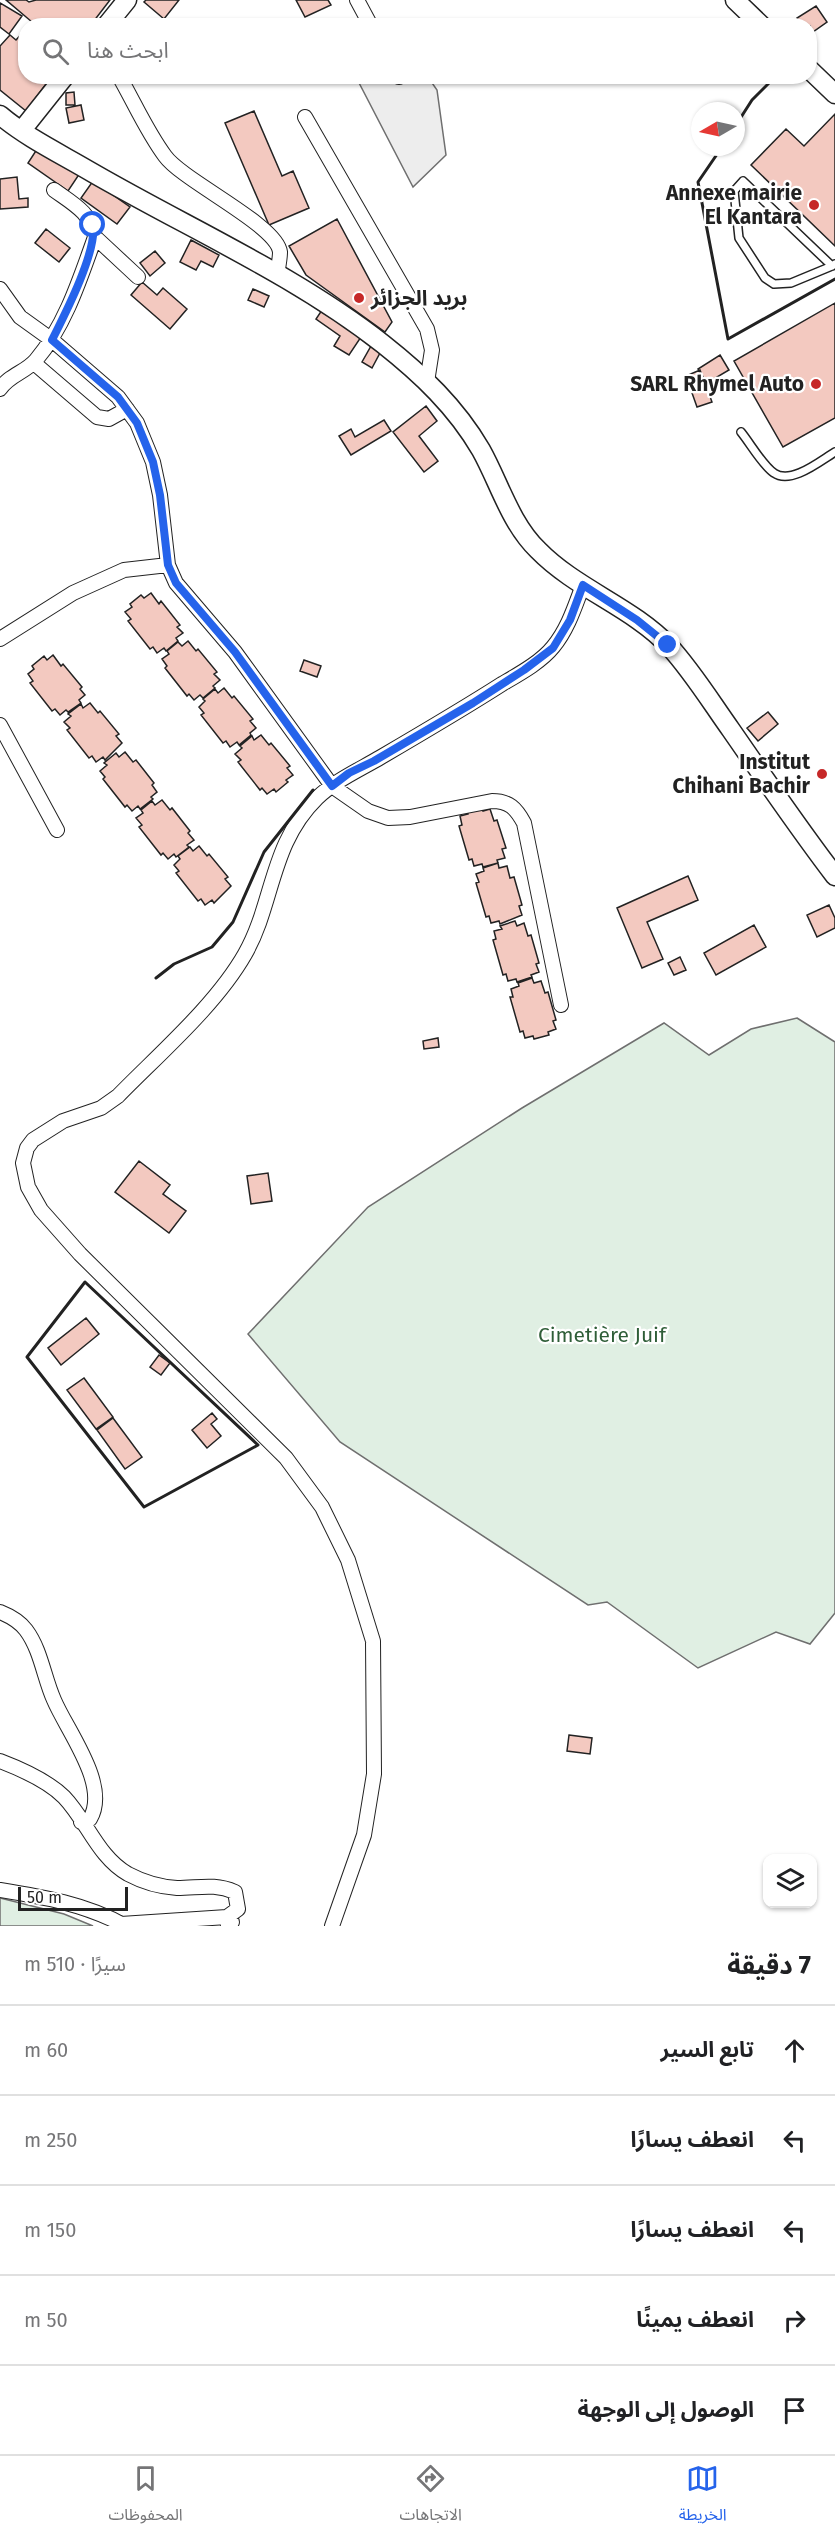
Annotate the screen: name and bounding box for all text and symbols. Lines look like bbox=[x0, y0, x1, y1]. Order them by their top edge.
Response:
search box bbox=[18, 18, 817, 84]
icon: search bbox=[39, 35, 72, 68]
text: ابحث هنا bbox=[87, 37, 169, 64]
north arrow bbox=[691, 102, 745, 156]
place label: Annexe mairie El Kantara bbox=[665, 180, 802, 230]
marker: Annexe mairie El Kantara bbox=[807, 198, 821, 212]
route start bbox=[79, 211, 105, 237]
place label: بريد الجزائر bbox=[370, 285, 467, 311]
marker: بريد الجزائر bbox=[352, 291, 366, 305]
place label: SARL Rhymel Auto bbox=[630, 371, 804, 397]
marker: SARL Rhymel Auto bbox=[809, 377, 823, 391]
route end bbox=[654, 631, 680, 657]
place label: Institut Chihani Bachir bbox=[672, 749, 811, 799]
marker: Institut Chihani Bachir bbox=[815, 767, 829, 781]
park label: Cimetière Juif bbox=[538, 1322, 668, 1348]
map controls bbox=[763, 1854, 817, 1908]
button: layers bbox=[763, 1854, 817, 1908]
scale bar bbox=[18, 1884, 128, 1912]
text: 50 m bbox=[27, 1888, 62, 1907]
text: 7 دقيقة bbox=[727, 1950, 811, 1981]
text: سيرًا · 510 m bbox=[24, 1952, 126, 1976]
icon: ahead bbox=[778, 2034, 811, 2067]
text: تابع السير bbox=[661, 2036, 754, 2063]
text: 60 m bbox=[24, 2038, 68, 2062]
icon: left bbox=[778, 2124, 811, 2157]
text: انعطف يسارًا bbox=[631, 2126, 754, 2153]
text: 250 m bbox=[24, 2128, 78, 2152]
icon: left bbox=[778, 2214, 811, 2247]
text: انعطف يسارًا bbox=[631, 2216, 754, 2243]
text: 150 m bbox=[24, 2218, 76, 2242]
icon: right bbox=[778, 2304, 811, 2337]
text: انعطف يمينًا bbox=[636, 2306, 754, 2333]
text: 50 m bbox=[24, 2308, 68, 2332]
icon: arrive bbox=[778, 2394, 811, 2427]
text: الوصول إلى الوجهة bbox=[577, 2396, 754, 2423]
tab: المحفوظات bbox=[108, 2462, 183, 2532]
tab: الاتجاهات bbox=[399, 2462, 462, 2532]
tab: الخريطة bbox=[679, 2462, 727, 2532]

